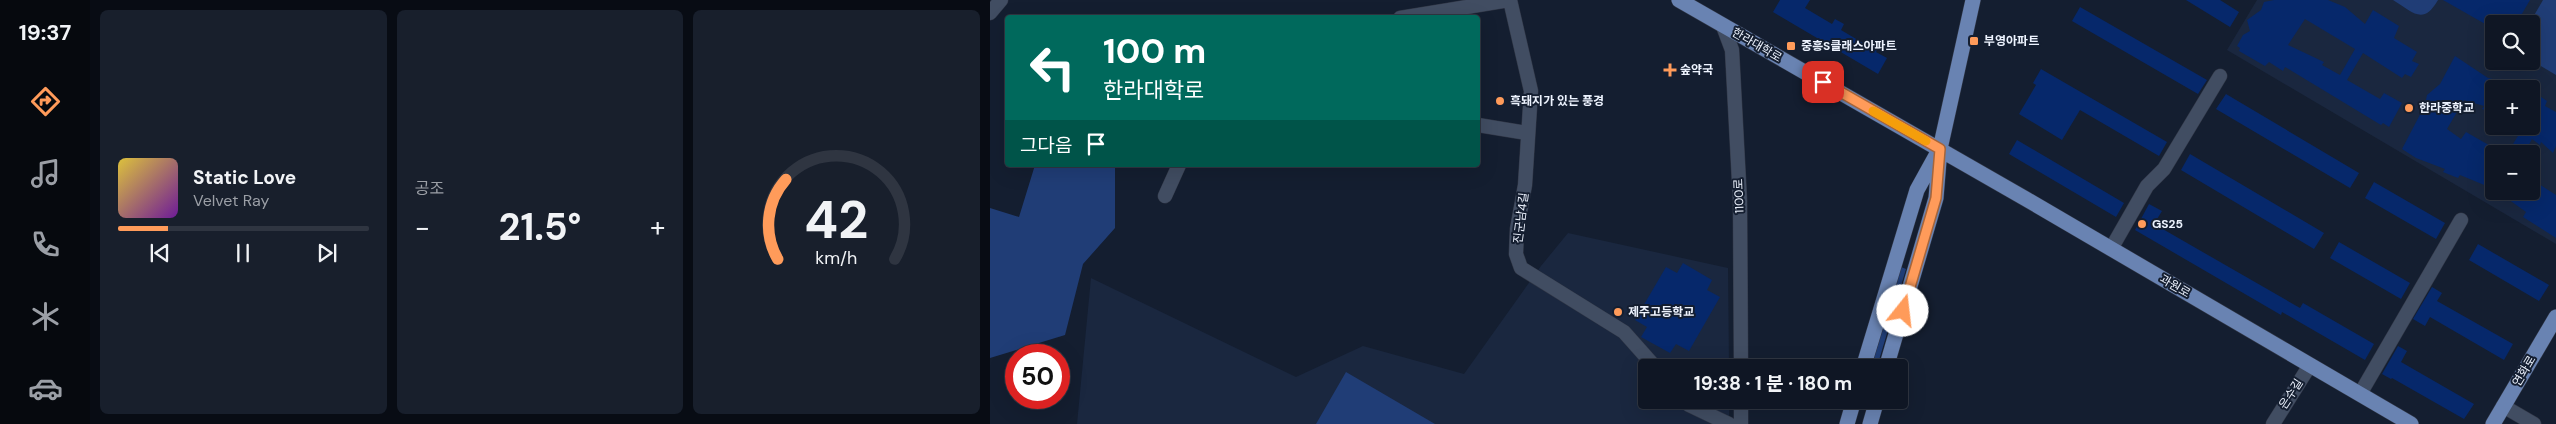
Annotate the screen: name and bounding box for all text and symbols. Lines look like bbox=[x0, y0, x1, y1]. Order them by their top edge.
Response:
map controls bbox=[2485, 15, 2540, 200]
button: search bbox=[2485, 15, 2540, 70]
text: 19:37 bbox=[19, 18, 71, 47]
street label: 한라대학로 bbox=[1729, 24, 1785, 66]
text: 100 m bbox=[1103, 28, 1206, 74]
place label: 부영아파트 bbox=[1984, 33, 2039, 49]
icon: left bbox=[1020, 35, 1085, 100]
marker: 부영아파트 bbox=[1968, 35, 1980, 47]
place label: 중흥S클래스아파트 bbox=[1801, 38, 1897, 54]
marker: 중흥S클래스아파트 bbox=[1785, 40, 1797, 52]
pin bbox=[1802, 61, 1844, 103]
place label: 숲약국 bbox=[1680, 62, 1713, 78]
marker: 숲약국 bbox=[1664, 64, 1676, 76]
icon: arrive bbox=[1809, 68, 1837, 96]
text: 한라대학로 bbox=[1103, 76, 1204, 105]
button: + bbox=[2485, 80, 2540, 135]
icon: directions bbox=[28, 84, 63, 119]
place label: 흑돼지가 있는 풍경 bbox=[1510, 93, 1604, 109]
marker: 흑돼지가 있는 풍경 bbox=[1494, 95, 1506, 107]
place label: 한라중학교 bbox=[2419, 100, 2474, 116]
marker: 한라중학교 bbox=[2403, 102, 2415, 114]
icon: arrive bbox=[1082, 130, 1110, 158]
text: 그다음 bbox=[1020, 133, 1072, 158]
button: − bbox=[2485, 145, 2540, 200]
icon: music bbox=[28, 156, 63, 191]
text: Static Love bbox=[193, 165, 296, 190]
text: 공조 bbox=[415, 178, 444, 199]
street label: 1100로 bbox=[1730, 178, 1748, 214]
text: 42 bbox=[805, 186, 869, 254]
text: Velvet Ray bbox=[193, 190, 269, 211]
street label: 진군남4길 bbox=[1510, 191, 1532, 245]
text: 21.5° bbox=[499, 202, 581, 252]
text: − bbox=[415, 209, 430, 246]
text: + bbox=[650, 209, 665, 246]
place label: GS25 bbox=[2152, 216, 2183, 232]
marker: GS25 bbox=[2136, 218, 2148, 230]
icon: phone bbox=[28, 227, 63, 262]
icon: previous bbox=[146, 239, 174, 267]
icon: pause bbox=[229, 239, 257, 267]
icon: next bbox=[313, 239, 341, 267]
text: km/h bbox=[816, 246, 858, 270]
street label: 과원로 bbox=[2157, 271, 2193, 301]
position arrow bbox=[1876, 284, 1928, 336]
icon: climate bbox=[28, 299, 63, 334]
place label: 제주고등학교 bbox=[1628, 304, 1694, 320]
marker: 제주고등학교 bbox=[1612, 306, 1624, 318]
speed limit sign: 50 bbox=[1005, 344, 1070, 409]
street label: 연화로 bbox=[2509, 353, 2539, 389]
icon: car bbox=[28, 371, 63, 406]
text: 19:38 · 1 분 · 180 m bbox=[1694, 371, 1852, 396]
street label: 은수길 bbox=[2275, 376, 2307, 412]

